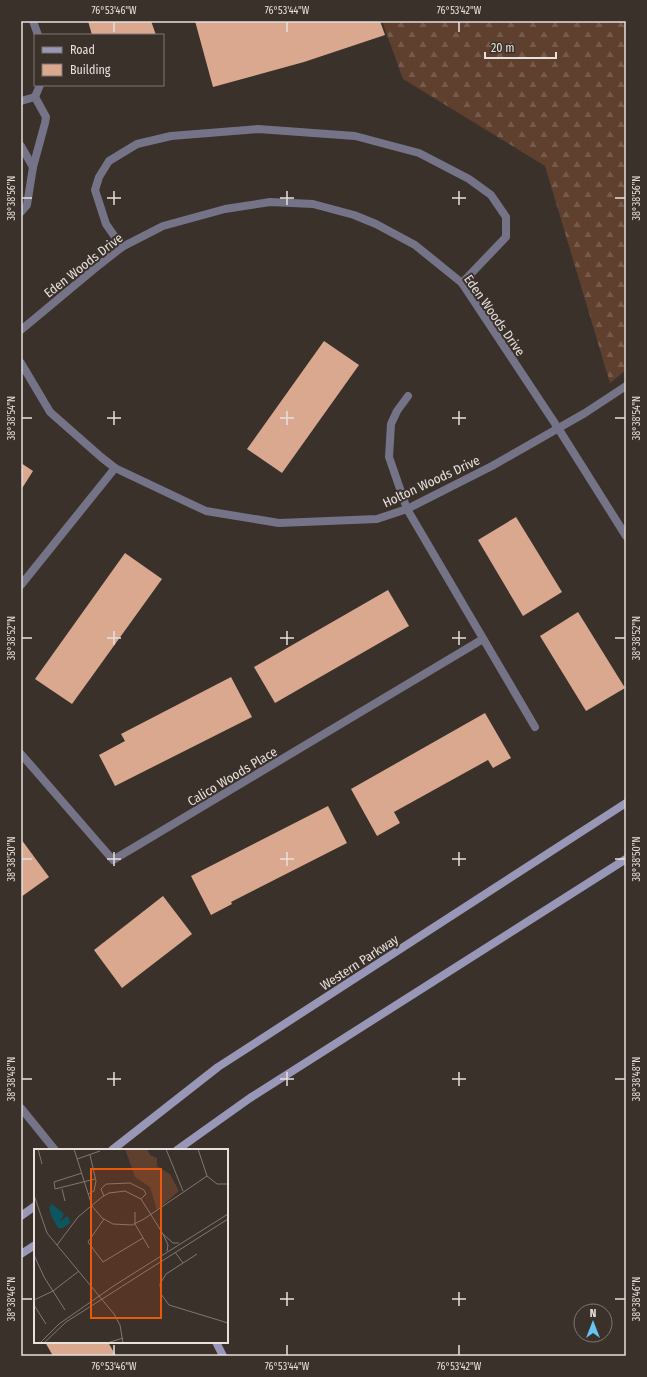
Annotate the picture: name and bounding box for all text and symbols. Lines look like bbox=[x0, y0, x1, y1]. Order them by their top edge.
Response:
text: 76°53'46"W bbox=[92, 5, 137, 17]
text: 76°53'44"W bbox=[265, 5, 310, 17]
text: 76°53'42"W bbox=[437, 5, 482, 17]
legend bbox=[34, 34, 164, 86]
scale bar bbox=[485, 34, 556, 60]
text: 20 m bbox=[491, 41, 515, 55]
text: Road bbox=[70, 43, 95, 57]
text: Building bbox=[70, 63, 111, 77]
text: 38°38'56"N bbox=[6, 176, 18, 220]
text: 38°38'56"N bbox=[631, 176, 643, 220]
street label: Eden Woods Drive bbox=[41, 230, 126, 301]
street label: Eden Woods Drive bbox=[461, 272, 528, 359]
text: 38°38'54"N bbox=[6, 396, 18, 440]
text: 38°38'54"N bbox=[631, 396, 643, 440]
street label: Holton Woods Drive bbox=[380, 452, 482, 511]
text: 38°38'52"N bbox=[6, 616, 18, 660]
text: 38°38'52"N bbox=[631, 616, 643, 660]
street label: Calico Woods Place bbox=[185, 744, 280, 809]
text: 38°38'50"N bbox=[6, 836, 18, 882]
text: 38°38'50"N bbox=[631, 836, 643, 882]
street label: Western Parkway bbox=[317, 932, 401, 993]
text: 38°38'48"N bbox=[6, 1057, 18, 1101]
text: 38°38'48"N bbox=[631, 1057, 643, 1101]
inset map bbox=[34, 1149, 228, 1343]
text: 38°38'46"N bbox=[6, 1277, 18, 1321]
text: 38°38'46"N bbox=[631, 1277, 643, 1321]
north arrow bbox=[573, 1303, 613, 1343]
text: N bbox=[590, 1307, 596, 1320]
text: 76°53'46"W bbox=[92, 1361, 137, 1373]
text: 76°53'44"W bbox=[265, 1361, 310, 1373]
text: 76°53'42"W bbox=[437, 1361, 482, 1373]

